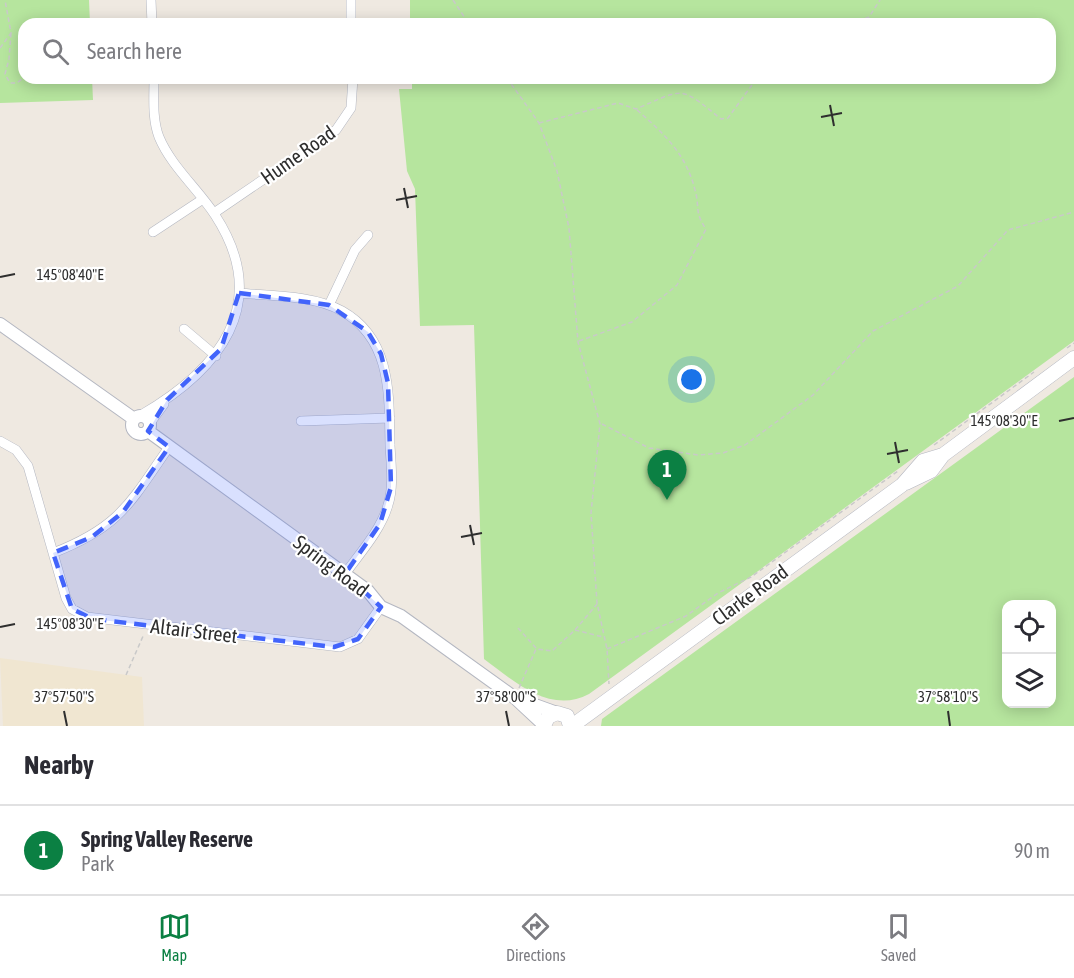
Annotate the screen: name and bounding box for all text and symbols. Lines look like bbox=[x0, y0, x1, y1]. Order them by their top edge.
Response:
search box bbox=[18, 18, 1056, 84]
icon: search bbox=[39, 35, 72, 68]
text: Search here bbox=[87, 38, 182, 64]
street label: Hume Road bbox=[256, 121, 339, 189]
text: 145°08'40"E bbox=[36, 266, 104, 283]
your location bbox=[677, 365, 706, 394]
text: 145°08'30"E bbox=[970, 412, 1038, 429]
pin: 1 bbox=[648, 450, 686, 500]
street label: Spring Road bbox=[289, 530, 373, 601]
street label: Clarke Road bbox=[707, 559, 792, 630]
map controls bbox=[1002, 600, 1056, 708]
button: locate bbox=[1002, 600, 1056, 654]
street label: Altair Street bbox=[149, 614, 239, 647]
text: 145°08'30"E bbox=[36, 615, 104, 632]
button: layers bbox=[1002, 654, 1056, 708]
text: 37°57'50"S bbox=[34, 688, 94, 705]
text: 37°58'00"S bbox=[476, 688, 536, 705]
text: 37°58'10"S bbox=[918, 688, 978, 705]
text: Nearby bbox=[24, 750, 94, 780]
text: Spring Valley Reserve bbox=[81, 826, 253, 852]
text: 1 bbox=[39, 839, 48, 862]
text: 90 m bbox=[1014, 839, 1050, 862]
text: Park bbox=[81, 852, 114, 875]
tab: Map bbox=[158, 910, 191, 964]
tab: Directions bbox=[506, 910, 566, 964]
tab: Saved bbox=[881, 910, 916, 964]

